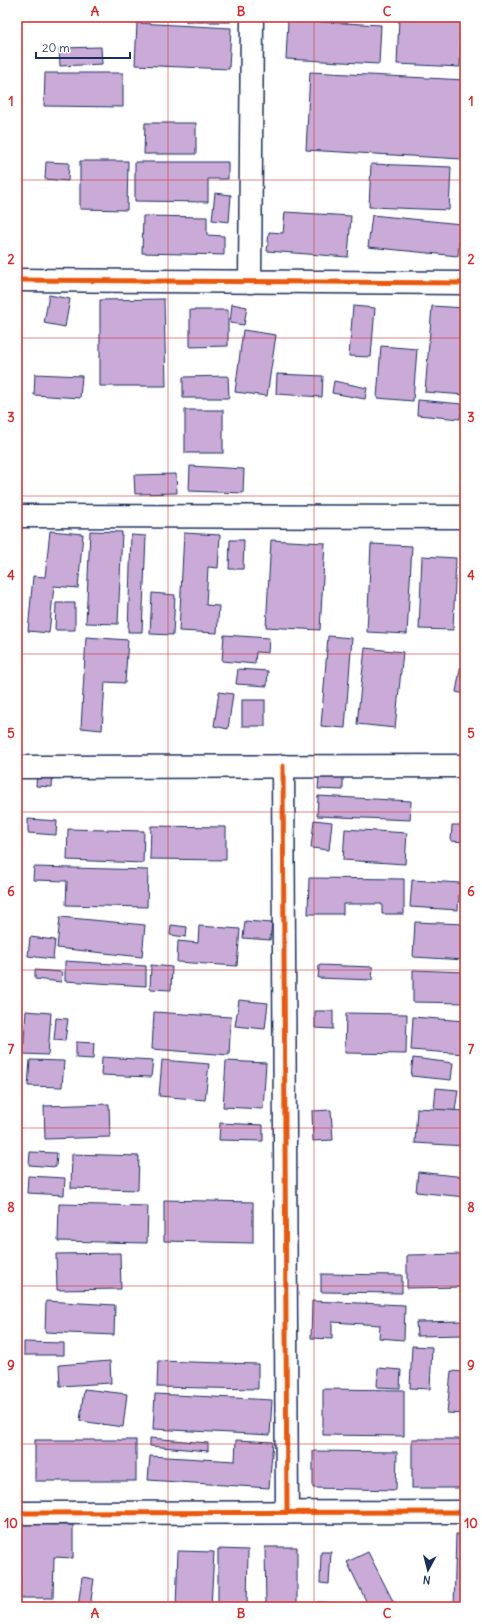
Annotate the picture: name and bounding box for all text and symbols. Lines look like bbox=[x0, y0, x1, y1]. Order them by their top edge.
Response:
text: A bbox=[91, 3, 100, 20]
text: B bbox=[237, 3, 246, 20]
text: C bbox=[383, 3, 392, 20]
scale bar bbox=[36, 34, 130, 60]
text: 20 m bbox=[42, 40, 70, 55]
text: 1 bbox=[8, 93, 14, 110]
text: 1 bbox=[468, 93, 474, 110]
text: 2 bbox=[7, 251, 15, 268]
text: 2 bbox=[467, 251, 475, 268]
text: 3 bbox=[7, 409, 15, 426]
text: 3 bbox=[467, 409, 475, 426]
text: 4 bbox=[7, 567, 15, 584]
text: 4 bbox=[467, 567, 475, 584]
text: 5 bbox=[7, 725, 15, 742]
text: 5 bbox=[467, 725, 475, 742]
text: 6 bbox=[7, 883, 15, 900]
text: 6 bbox=[467, 883, 475, 900]
text: 7 bbox=[8, 1041, 15, 1058]
text: 7 bbox=[468, 1041, 475, 1058]
text: 8 bbox=[7, 1199, 15, 1216]
text: 8 bbox=[467, 1199, 475, 1216]
text: 9 bbox=[7, 1357, 15, 1374]
text: 9 bbox=[467, 1357, 475, 1374]
text: 10 bbox=[4, 1515, 18, 1532]
text: 10 bbox=[464, 1515, 478, 1532]
north arrow bbox=[408, 1550, 448, 1590]
text: N bbox=[422, 1573, 431, 1587]
text: A bbox=[91, 1605, 100, 1622]
text: B bbox=[237, 1605, 246, 1622]
text: C bbox=[383, 1605, 392, 1622]

